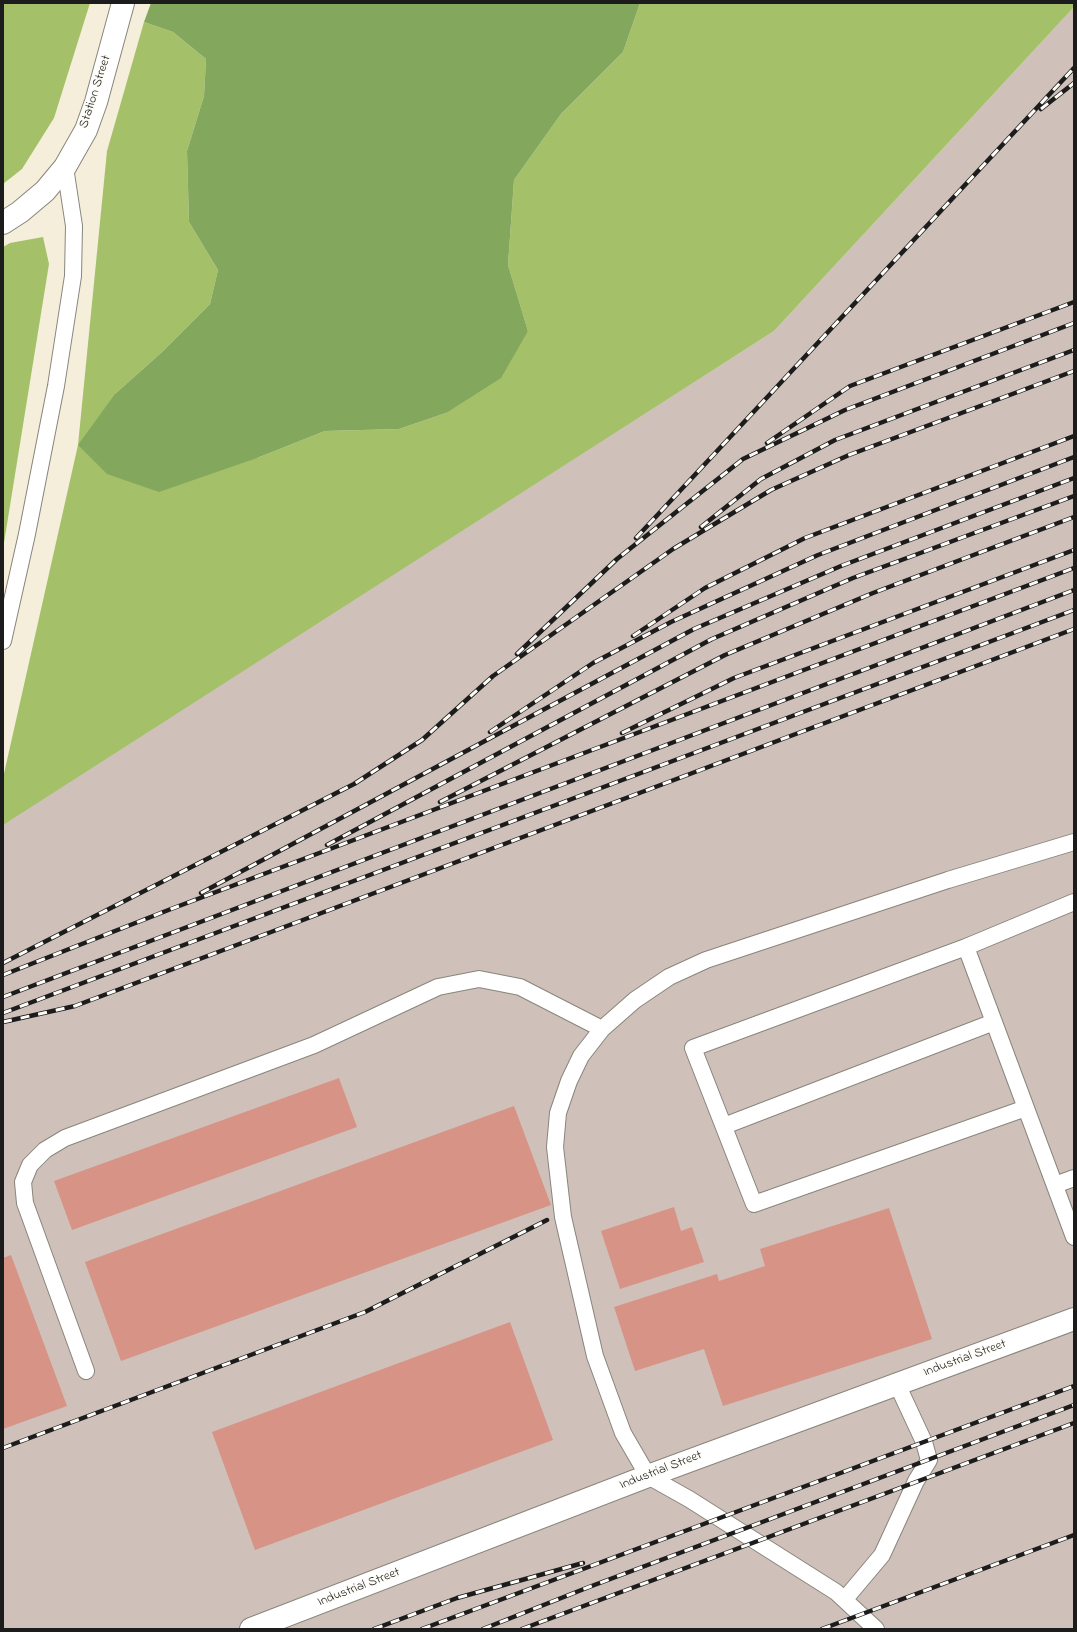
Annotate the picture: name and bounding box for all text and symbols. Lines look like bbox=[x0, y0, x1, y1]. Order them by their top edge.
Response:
street label: Station Street bbox=[77, 54, 115, 130]
street label: Industrial Street bbox=[922, 1337, 1008, 1381]
street label: Industrial Street bbox=[618, 1448, 704, 1494]
street label: Industrial Street bbox=[316, 1565, 402, 1611]

